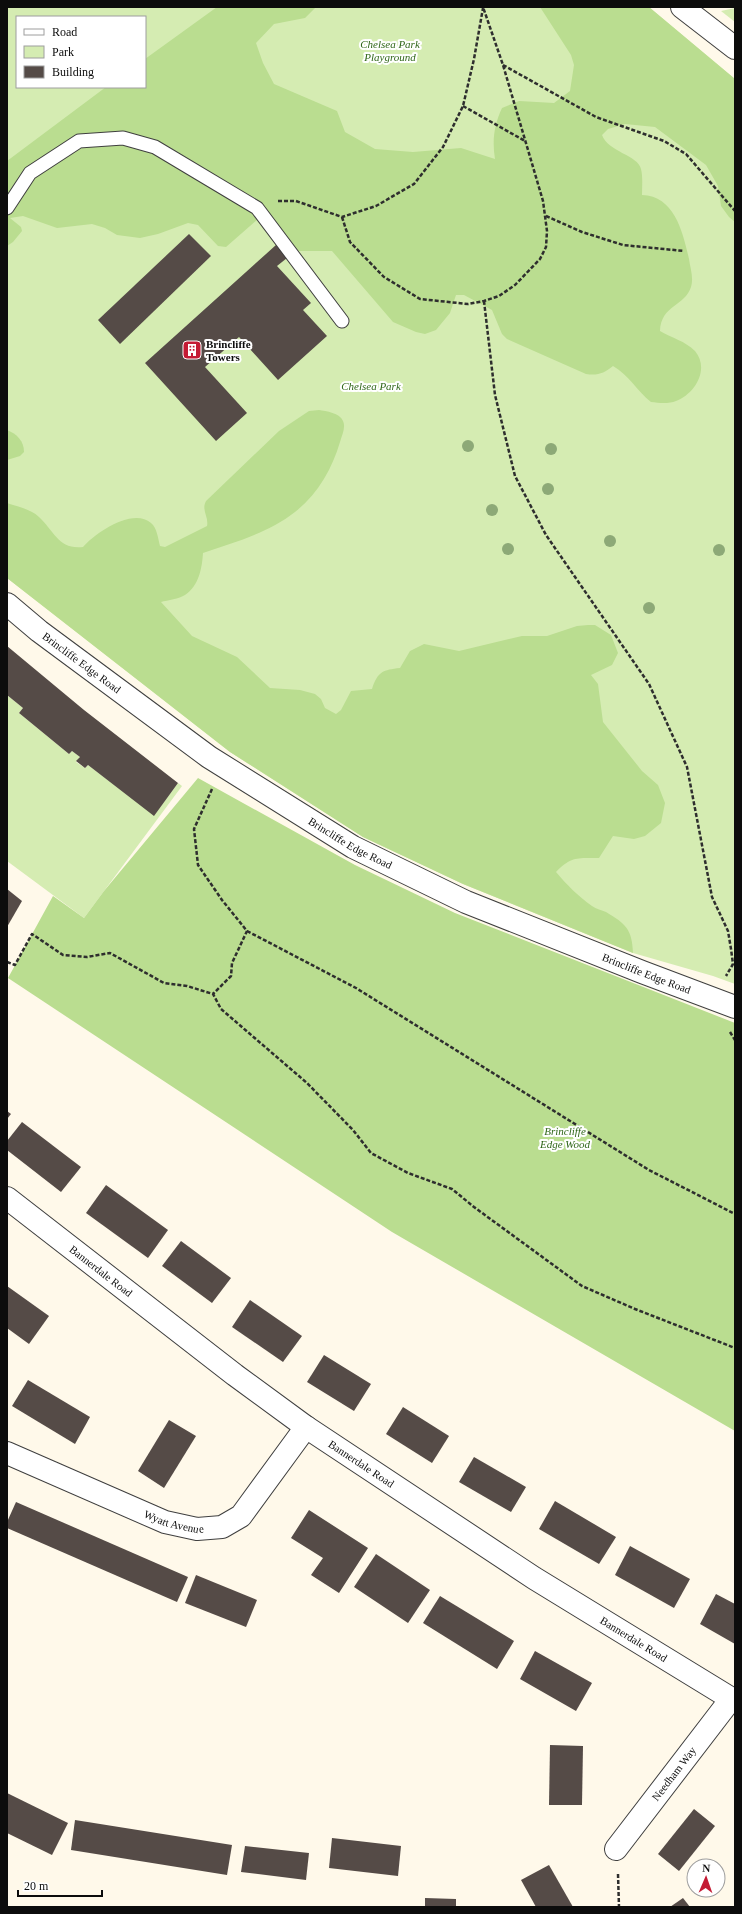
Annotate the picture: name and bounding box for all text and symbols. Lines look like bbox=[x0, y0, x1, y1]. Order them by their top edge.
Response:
legend bbox=[16, 16, 146, 88]
text: Road bbox=[52, 25, 77, 39]
park label: Chelsea Park Playground bbox=[360, 38, 421, 63]
text: Park bbox=[52, 45, 74, 59]
text: Building bbox=[52, 65, 94, 79]
place label: Brincliffe Towers bbox=[206, 338, 251, 363]
building icon: Brincliffe Towers bbox=[181, 339, 203, 361]
park label: Chelsea Park bbox=[341, 380, 402, 392]
street label: Brincliffe Edge Road bbox=[40, 630, 123, 696]
street label: Brincliffe Edge Road bbox=[306, 815, 394, 871]
street label: Brincliffe Edge Road bbox=[600, 951, 693, 996]
park label: Brincliffe Edge Wood bbox=[539, 1125, 590, 1150]
street label: Bannerdale Road bbox=[67, 1243, 135, 1299]
street label: Bannerdale Road bbox=[326, 1438, 397, 1490]
street label: Wyatt Avenue bbox=[142, 1508, 204, 1535]
street label: Bannerdale Road bbox=[598, 1614, 670, 1664]
street label: Needham Way bbox=[649, 1744, 699, 1803]
north arrow bbox=[686, 1858, 726, 1898]
text: N bbox=[702, 1862, 711, 1874]
scale bar bbox=[18, 1872, 102, 1898]
text: 20 m bbox=[24, 1879, 49, 1893]

